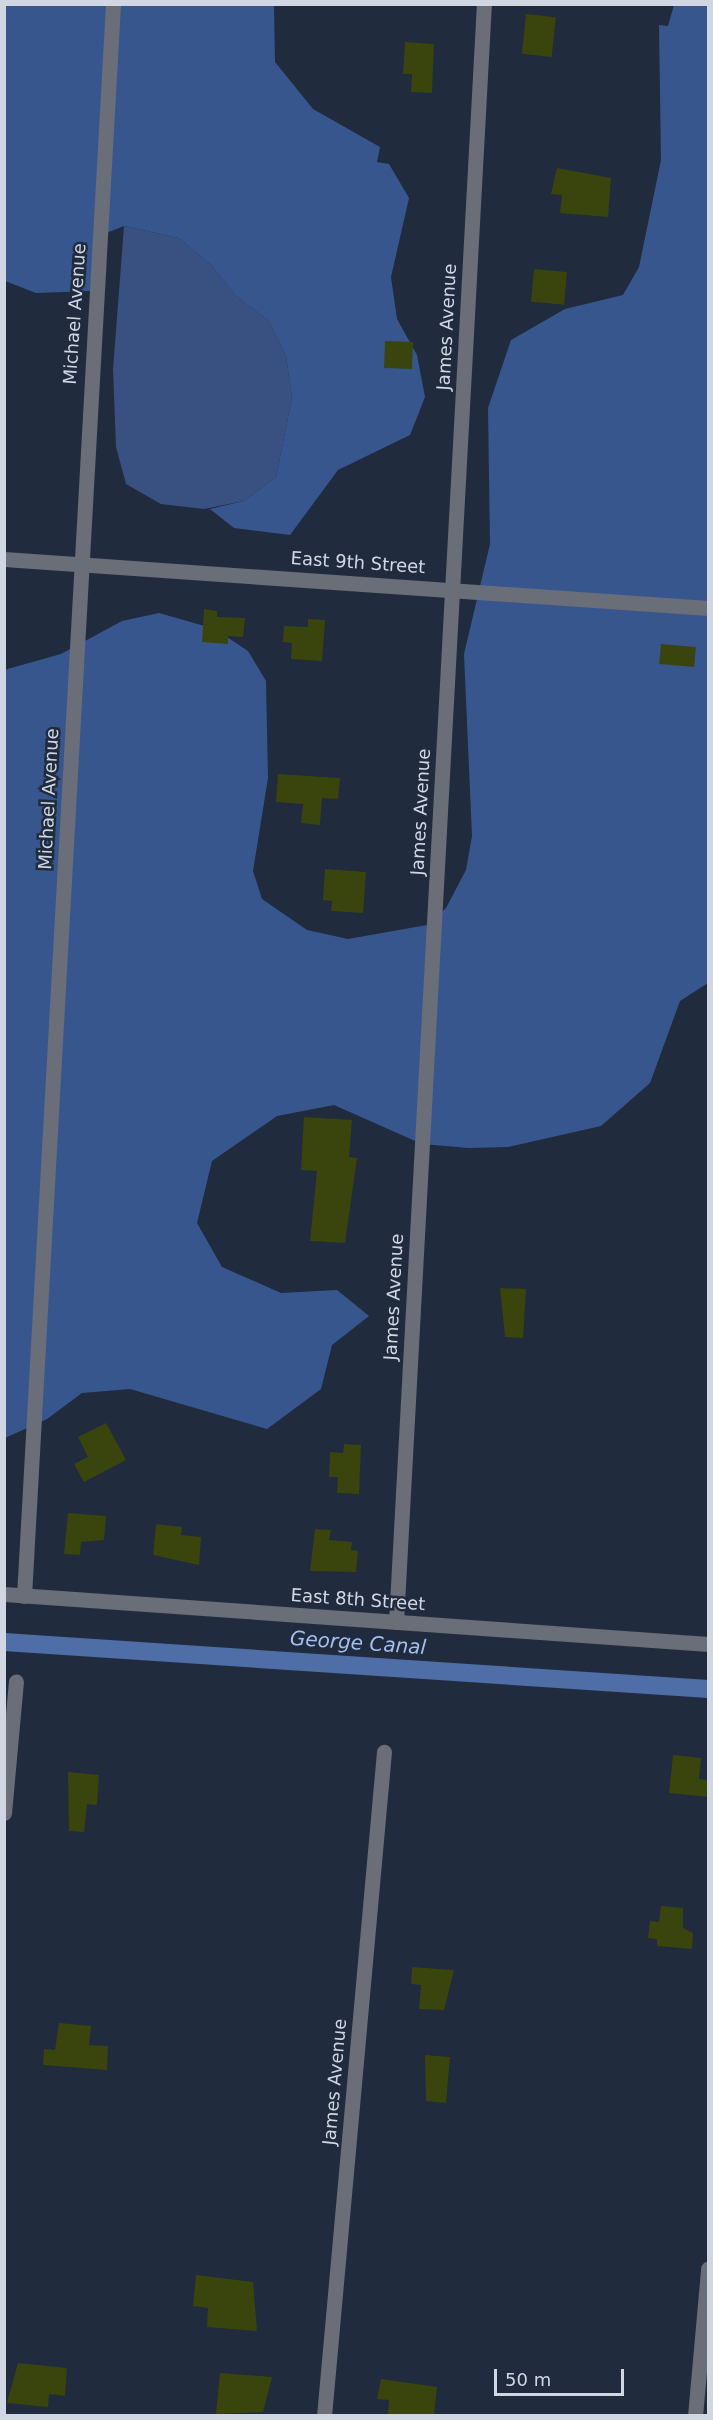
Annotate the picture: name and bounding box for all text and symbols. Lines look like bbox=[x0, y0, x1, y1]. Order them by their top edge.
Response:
street label: Michael Avenue bbox=[59, 243, 91, 385]
street label: James Avenue bbox=[433, 263, 461, 391]
street label: East 9th Street bbox=[290, 548, 426, 578]
street label: Michael Avenue bbox=[35, 728, 63, 870]
street label: James Avenue bbox=[407, 748, 435, 876]
street label: James Avenue bbox=[380, 1233, 408, 1361]
street label: East 8th Street bbox=[290, 1585, 426, 1615]
water label: George Canal bbox=[289, 1626, 427, 1660]
street label: James Avenue bbox=[319, 2018, 351, 2146]
scale bar bbox=[497, 2357, 628, 2395]
text: 50 m bbox=[505, 2369, 551, 2390]

